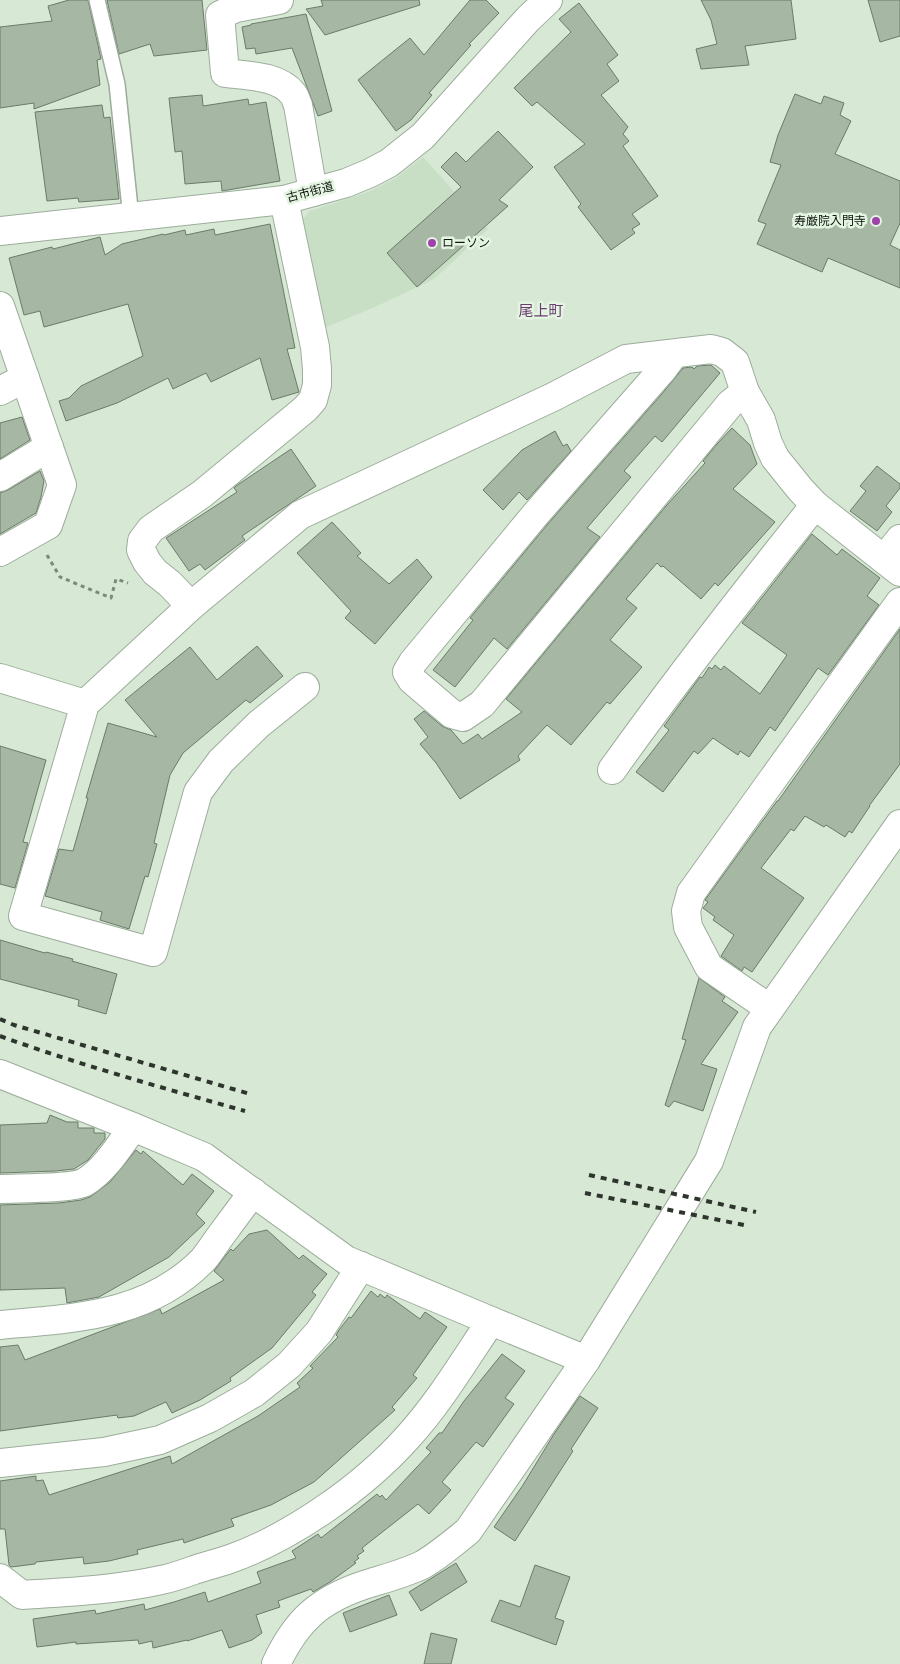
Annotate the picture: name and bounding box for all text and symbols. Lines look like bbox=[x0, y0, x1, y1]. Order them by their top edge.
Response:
street label: 古市街道 bbox=[285, 179, 335, 205]
place label: 寿厳院入門寺 bbox=[794, 214, 866, 228]
marker: 寿厳院入門寺 bbox=[870, 215, 882, 227]
place label: ローソン bbox=[442, 236, 490, 250]
marker: ローソン bbox=[426, 237, 438, 249]
district label: 尾上町 bbox=[518, 302, 564, 320]

